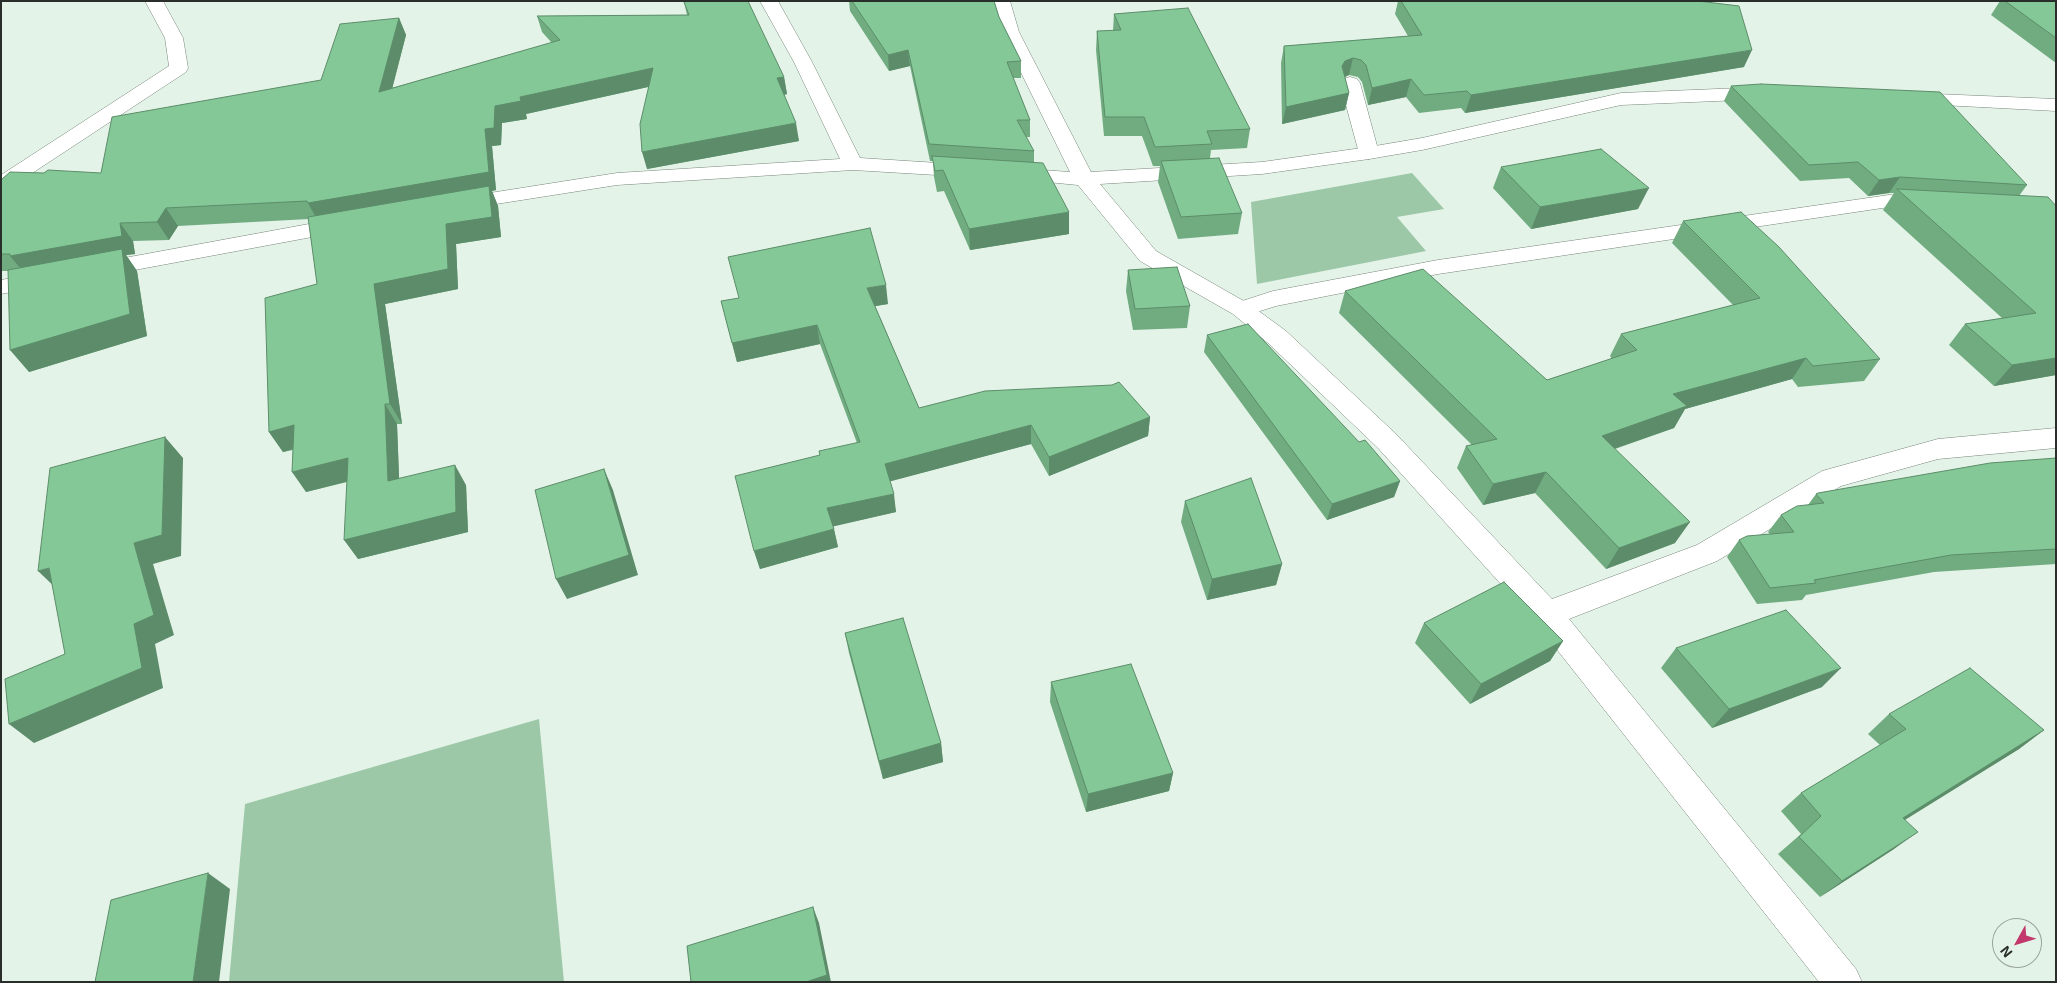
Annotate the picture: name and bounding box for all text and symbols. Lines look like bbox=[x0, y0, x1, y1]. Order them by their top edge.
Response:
north arrow bbox=[1992, 918, 2042, 968]
text: N bbox=[1996, 943, 2016, 961]

